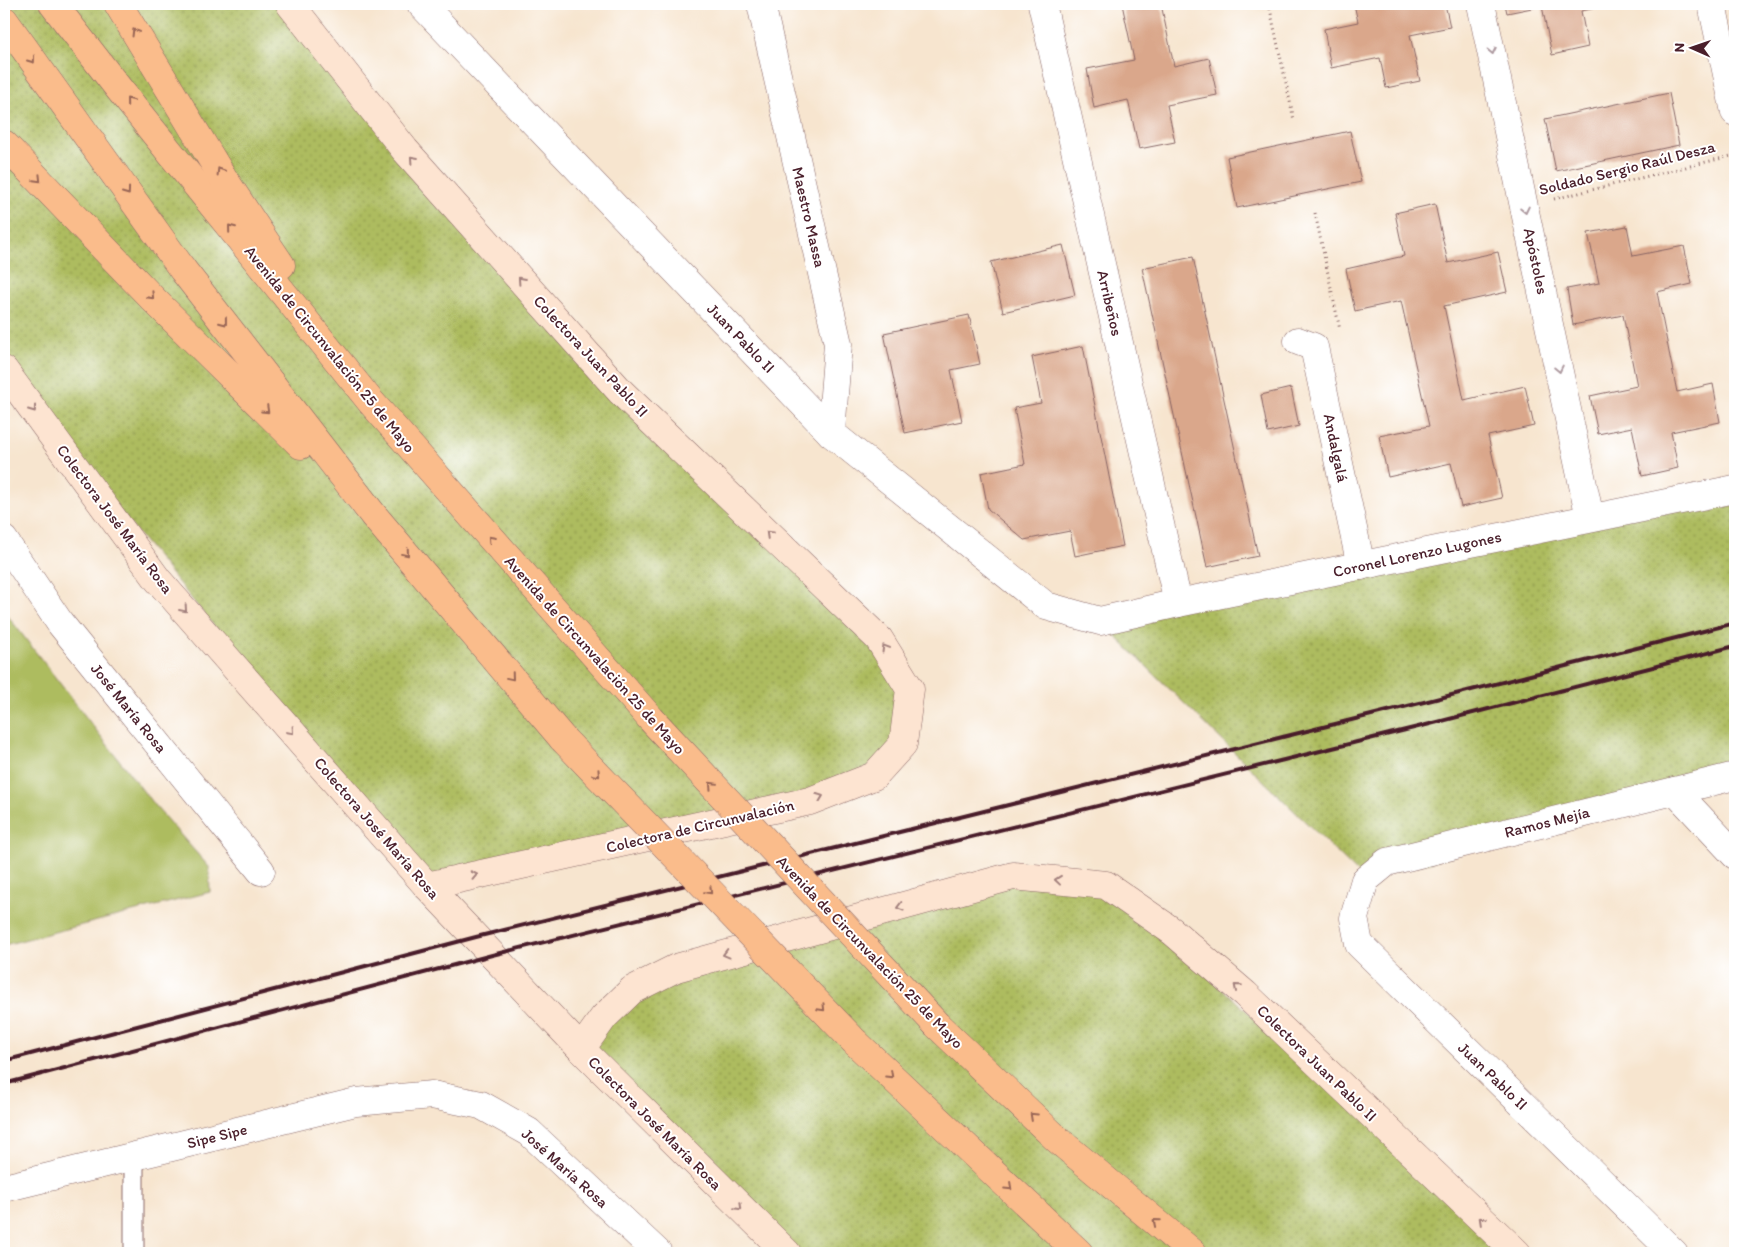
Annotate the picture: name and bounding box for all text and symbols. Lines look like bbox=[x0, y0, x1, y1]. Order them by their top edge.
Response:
north arrow bbox=[1666, 22, 1716, 72]
one-way arrow bbox=[132, 29, 142, 38]
text: N bbox=[1671, 43, 1688, 53]
one-way arrow bbox=[1486, 47, 1496, 56]
one-way arrow bbox=[26, 54, 35, 64]
one-way arrow bbox=[127, 98, 135, 107]
street label: Soldado Sergio Raúl Desza bbox=[1537, 137, 1718, 199]
one-way arrow bbox=[410, 156, 419, 165]
street label: Maestro Massa bbox=[788, 165, 830, 269]
one-way arrow bbox=[216, 168, 226, 177]
one-way arrow bbox=[32, 173, 41, 182]
one-way arrow bbox=[121, 186, 130, 196]
one-way arrow bbox=[1519, 206, 1530, 215]
one-way arrow bbox=[228, 225, 236, 234]
street label: Apóstoles bbox=[1520, 226, 1552, 296]
street label: Avenida de Circunvalación 25 de Mayo bbox=[241, 242, 419, 456]
street label: Arribeños bbox=[1093, 268, 1127, 338]
one-way arrow bbox=[518, 277, 527, 286]
one-way arrow bbox=[145, 290, 154, 299]
street label: Colectora Juan Pablo II bbox=[530, 291, 652, 421]
street label: Juan Pablo II bbox=[703, 299, 779, 377]
one-way arrow bbox=[218, 316, 227, 326]
one-way arrow bbox=[1553, 365, 1564, 374]
one-way arrow bbox=[27, 404, 36, 413]
one-way arrow bbox=[260, 405, 269, 414]
street label: Andalgalá bbox=[1319, 412, 1353, 485]
street label: Colectora José María Rosa bbox=[53, 441, 178, 598]
street label: Coronel Lorenzo Lugones bbox=[1331, 527, 1503, 581]
one-way arrow bbox=[766, 531, 775, 540]
one-way arrow bbox=[488, 535, 497, 544]
one-way arrow bbox=[400, 547, 408, 556]
street label: Avenida de Circunvalación 25 de Mayo bbox=[501, 552, 689, 758]
one-way arrow bbox=[178, 603, 187, 612]
one-way arrow bbox=[881, 644, 891, 653]
street label: José María Rosa bbox=[87, 659, 171, 757]
one-way arrow bbox=[505, 671, 513, 680]
one-way arrow bbox=[285, 725, 294, 734]
street label: Colectora José María Rosa bbox=[310, 753, 444, 903]
one-way arrow bbox=[591, 768, 600, 777]
one-way arrow bbox=[709, 781, 718, 790]
one-way arrow bbox=[815, 792, 824, 803]
street label: Colectora de Circunvalación bbox=[604, 795, 796, 857]
street label: Ramos Mejía bbox=[1502, 802, 1592, 842]
street label: Avenida de Circunvalación 25 de Mayo bbox=[773, 852, 967, 1052]
one-way arrow bbox=[470, 871, 479, 881]
one-way arrow bbox=[1054, 875, 1062, 886]
one-way arrow bbox=[703, 885, 712, 894]
one-way arrow bbox=[896, 901, 904, 911]
one-way arrow bbox=[723, 949, 731, 959]
one-way arrow bbox=[1234, 984, 1243, 993]
street label: Colectora Juan Pablo II bbox=[1253, 1001, 1381, 1125]
one-way arrow bbox=[816, 1002, 825, 1011]
street label: Juan Pablo II bbox=[1454, 1038, 1532, 1114]
street label: Colectora José María Rosa bbox=[584, 1052, 726, 1194]
one-way arrow bbox=[885, 1069, 894, 1078]
one-way arrow bbox=[1030, 1113, 1039, 1122]
street label: Sipe Sipe bbox=[185, 1119, 249, 1153]
street label: José María Rosa bbox=[518, 1124, 612, 1212]
one-way arrow bbox=[1003, 1181, 1012, 1190]
one-way arrow bbox=[733, 1201, 742, 1210]
one-way arrow bbox=[1479, 1217, 1488, 1226]
one-way arrow bbox=[1153, 1219, 1162, 1228]

